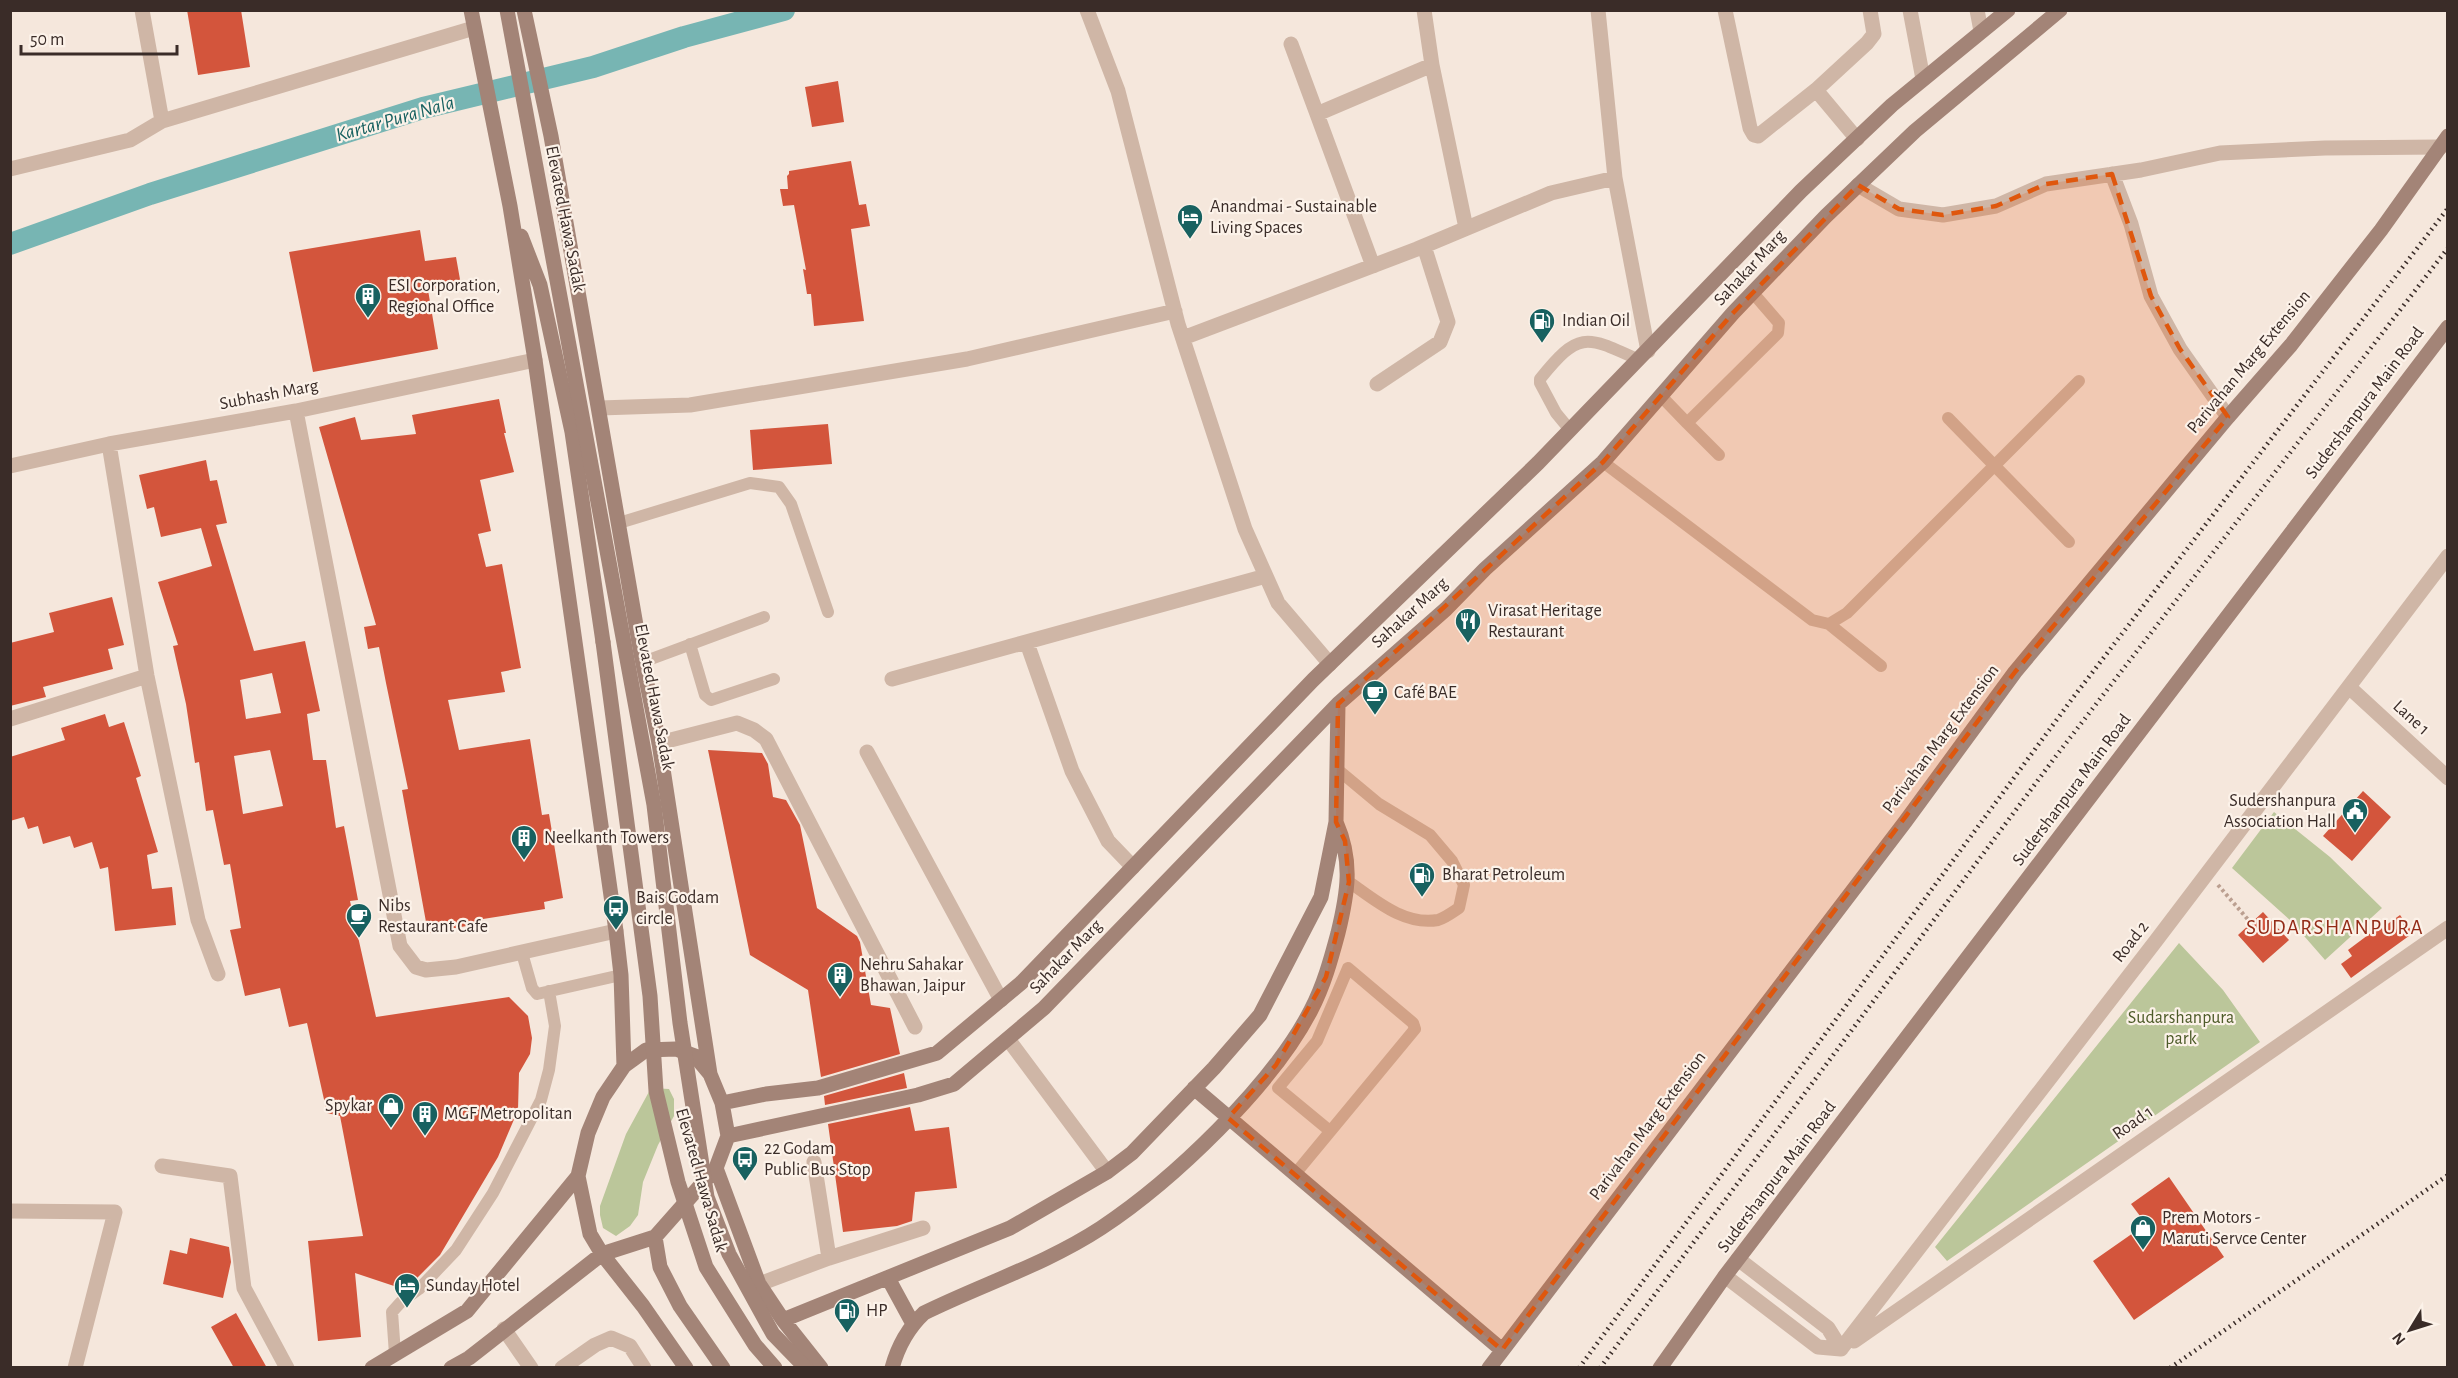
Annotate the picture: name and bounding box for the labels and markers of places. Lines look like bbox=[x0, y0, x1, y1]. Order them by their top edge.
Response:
place label: Anandmai - Sustainable Living Spaces bbox=[1210, 198, 1377, 237]
hotel icon: Anandmai - Sustainable Living Spaces bbox=[1175, 202, 1205, 240]
place label: ESI Corporation, Regional Office bbox=[388, 277, 500, 316]
building icon: ESI Corporation, Regional Office bbox=[353, 281, 383, 319]
fuel station icon: Indian Oil bbox=[1527, 306, 1557, 344]
place label: Indian Oil bbox=[1562, 312, 1630, 330]
place label: Virasat Heritage Restaurant bbox=[1488, 602, 1602, 641]
restaurant icon: Virasat Heritage Restaurant bbox=[1453, 606, 1483, 644]
cafe icon: Café BAE bbox=[1360, 678, 1390, 716]
place label: Café BAE bbox=[1394, 684, 1457, 702]
place label: Sudershanpura Association Hall bbox=[2224, 792, 2336, 831]
public building icon: Sudershanpura Association Hall bbox=[2340, 796, 2370, 834]
building icon: Neelkanth Towers bbox=[509, 823, 539, 861]
place label: Neelkanth Towers bbox=[544, 829, 669, 847]
fuel station icon: Bharat Petroleum bbox=[1407, 860, 1437, 898]
place label: Bharat Petroleum bbox=[1442, 866, 1565, 884]
place label: Bais Godam circle bbox=[636, 889, 719, 928]
bus stop icon: Bais Godam circle bbox=[601, 893, 631, 931]
place label: Nibs Restaurant Cafe bbox=[378, 897, 488, 936]
cafe icon: Nibs Restaurant Cafe bbox=[344, 901, 374, 939]
place label: Nehru Sahakar Bhawan, Jaipur bbox=[860, 956, 966, 995]
building icon: Nehru Sahakar Bhawan, Jaipur bbox=[825, 960, 855, 998]
shop icon: Spykar bbox=[376, 1091, 406, 1129]
place label: Spykar bbox=[325, 1097, 372, 1115]
building icon: MGF Metropolitan bbox=[410, 1099, 440, 1137]
place label: MGF Metropolitan bbox=[444, 1105, 572, 1123]
place label: 22 Godam Public Bus Stop bbox=[764, 1140, 871, 1179]
bus stop icon: 22 Godam Public Bus Stop bbox=[730, 1144, 760, 1182]
place label: Prem Motors - Maruti Servce Center bbox=[2162, 1209, 2307, 1248]
shop icon: Prem Motors - Maruti Servce Center bbox=[2128, 1213, 2158, 1251]
hotel icon: Sunday Hotel bbox=[392, 1271, 422, 1309]
place label: Sunday Hotel bbox=[426, 1277, 520, 1295]
fuel station icon: HP bbox=[832, 1296, 862, 1334]
place label: HP bbox=[866, 1302, 888, 1320]

